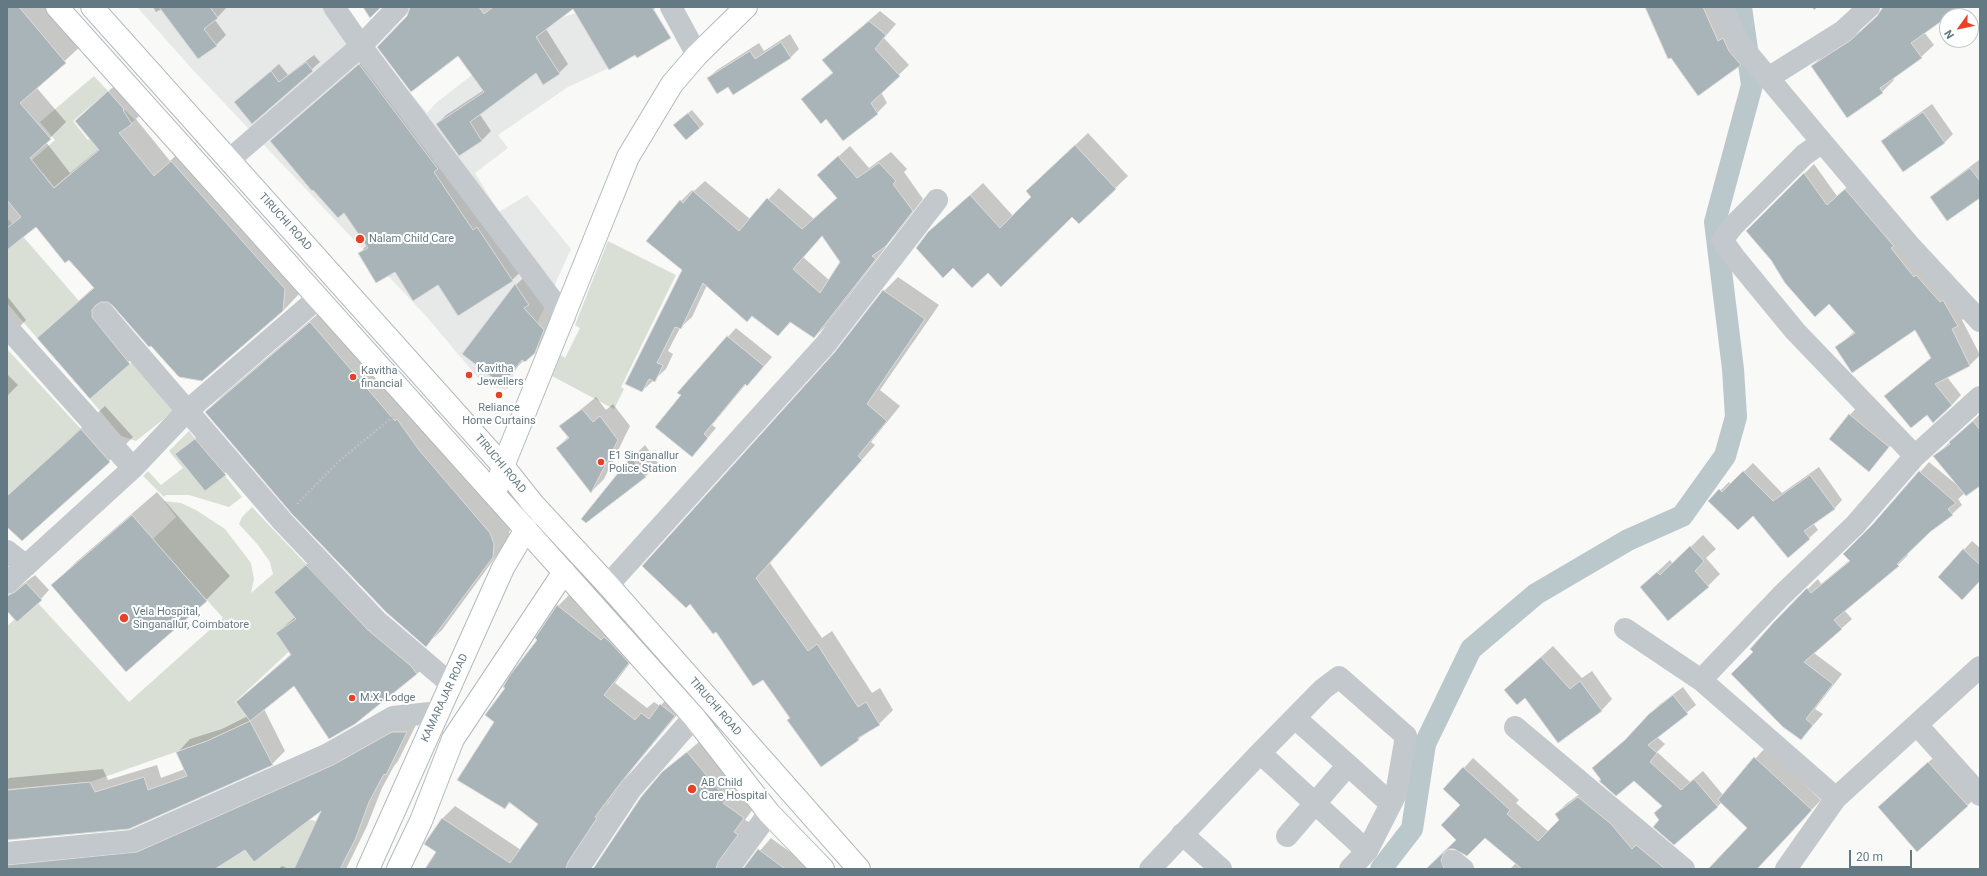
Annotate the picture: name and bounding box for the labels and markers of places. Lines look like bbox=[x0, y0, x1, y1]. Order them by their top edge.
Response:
place label: Nalam Child Care bbox=[369, 232, 454, 246]
marker: Nalam Child Care bbox=[354, 233, 366, 245]
place label: Kavitha Jewellers bbox=[477, 362, 524, 388]
place label: Kavitha financial bbox=[361, 364, 402, 390]
marker: Kavitha Jewellers bbox=[464, 370, 474, 380]
marker: Kavitha financial bbox=[348, 372, 358, 382]
marker: Reliance Home Curtains bbox=[494, 390, 504, 400]
place label: Reliance Home Curtains bbox=[462, 401, 536, 427]
place label: E1 Singanallur Police Station bbox=[609, 449, 679, 475]
marker: E1 Singanallur Police Station bbox=[596, 457, 606, 467]
place label: Vela Hospital, Singanallur, Coimbatore bbox=[133, 605, 249, 631]
marker: Vela Hospital, Singanallur, Coimbatore bbox=[118, 612, 130, 624]
place label: M.X. Lodge bbox=[360, 691, 415, 705]
marker: M.X. Lodge bbox=[347, 693, 357, 703]
place label: AB Child Care Hospital bbox=[701, 776, 767, 802]
marker: AB Child Care Hospital bbox=[686, 783, 698, 795]

